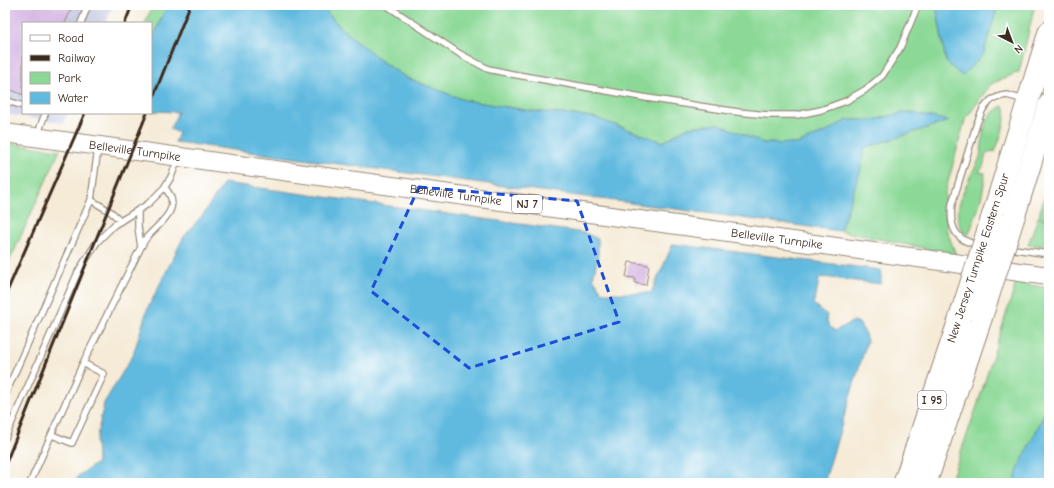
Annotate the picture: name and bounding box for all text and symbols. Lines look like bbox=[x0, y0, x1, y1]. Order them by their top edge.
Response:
legend bbox=[22, 22, 152, 114]
north arrow bbox=[992, 22, 1032, 62]
text: Road bbox=[58, 31, 84, 45]
text: N bbox=[1011, 42, 1025, 56]
text: Railway bbox=[58, 51, 96, 65]
text: Park bbox=[58, 71, 81, 85]
text: Water bbox=[58, 91, 88, 105]
street label: Belleville Turnpike bbox=[88, 138, 181, 164]
street label: New Jersey Turnpike Eastern Spur bbox=[944, 171, 1012, 344]
street label: Belleville Turnpike bbox=[409, 182, 502, 208]
road number: NJ 7 bbox=[512, 195, 542, 213]
street label: Belleville Turnpike bbox=[730, 226, 823, 252]
road number: I 95 bbox=[918, 391, 946, 409]

